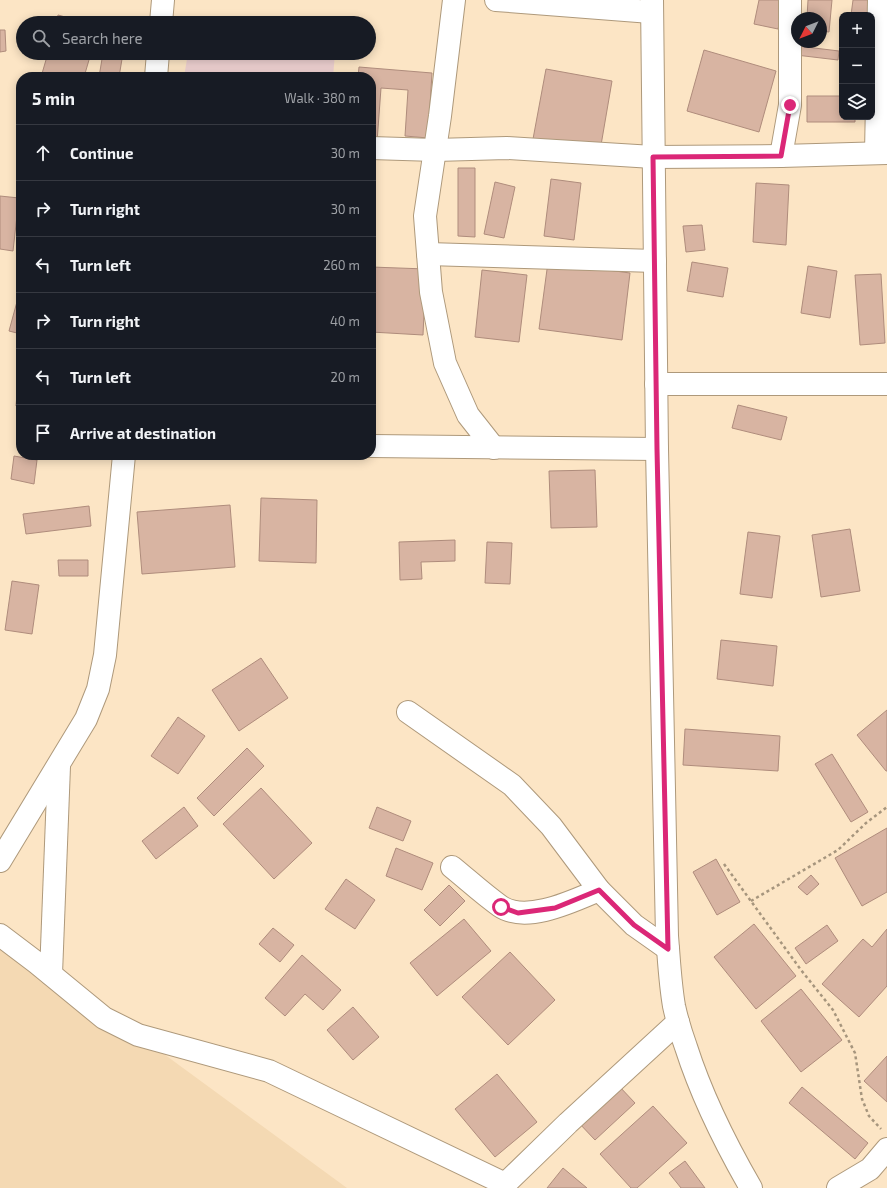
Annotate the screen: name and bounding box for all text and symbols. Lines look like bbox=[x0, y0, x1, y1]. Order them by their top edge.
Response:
north arrow bbox=[791, 12, 827, 48]
map controls bbox=[839, 12, 875, 120]
button: + bbox=[839, 12, 875, 48]
search box bbox=[16, 16, 376, 60]
icon: search bbox=[30, 27, 52, 49]
text: Search here bbox=[62, 29, 143, 47]
button: − bbox=[839, 48, 875, 84]
button: layers bbox=[839, 84, 875, 120]
text: 5 min bbox=[32, 88, 75, 108]
text: Walk · 380 m bbox=[284, 90, 360, 106]
route end bbox=[781, 96, 799, 114]
icon: ahead bbox=[32, 142, 54, 164]
text: Continue bbox=[70, 144, 133, 162]
text: 30 m bbox=[331, 145, 360, 161]
icon: right bbox=[32, 198, 54, 220]
text: Turn right bbox=[70, 200, 140, 218]
text: 30 m bbox=[331, 201, 360, 217]
icon: left bbox=[32, 254, 54, 276]
text: Turn left bbox=[70, 256, 131, 274]
text: 260 m bbox=[323, 257, 360, 273]
icon: right bbox=[32, 310, 54, 332]
text: Turn right bbox=[70, 312, 140, 330]
text: 40 m bbox=[330, 313, 360, 329]
icon: left bbox=[32, 366, 54, 388]
text: Turn left bbox=[70, 368, 131, 386]
text: 20 m bbox=[331, 369, 360, 385]
icon: arrive bbox=[32, 422, 54, 444]
text: Arrive at destination bbox=[70, 424, 216, 442]
route start bbox=[492, 898, 510, 916]

